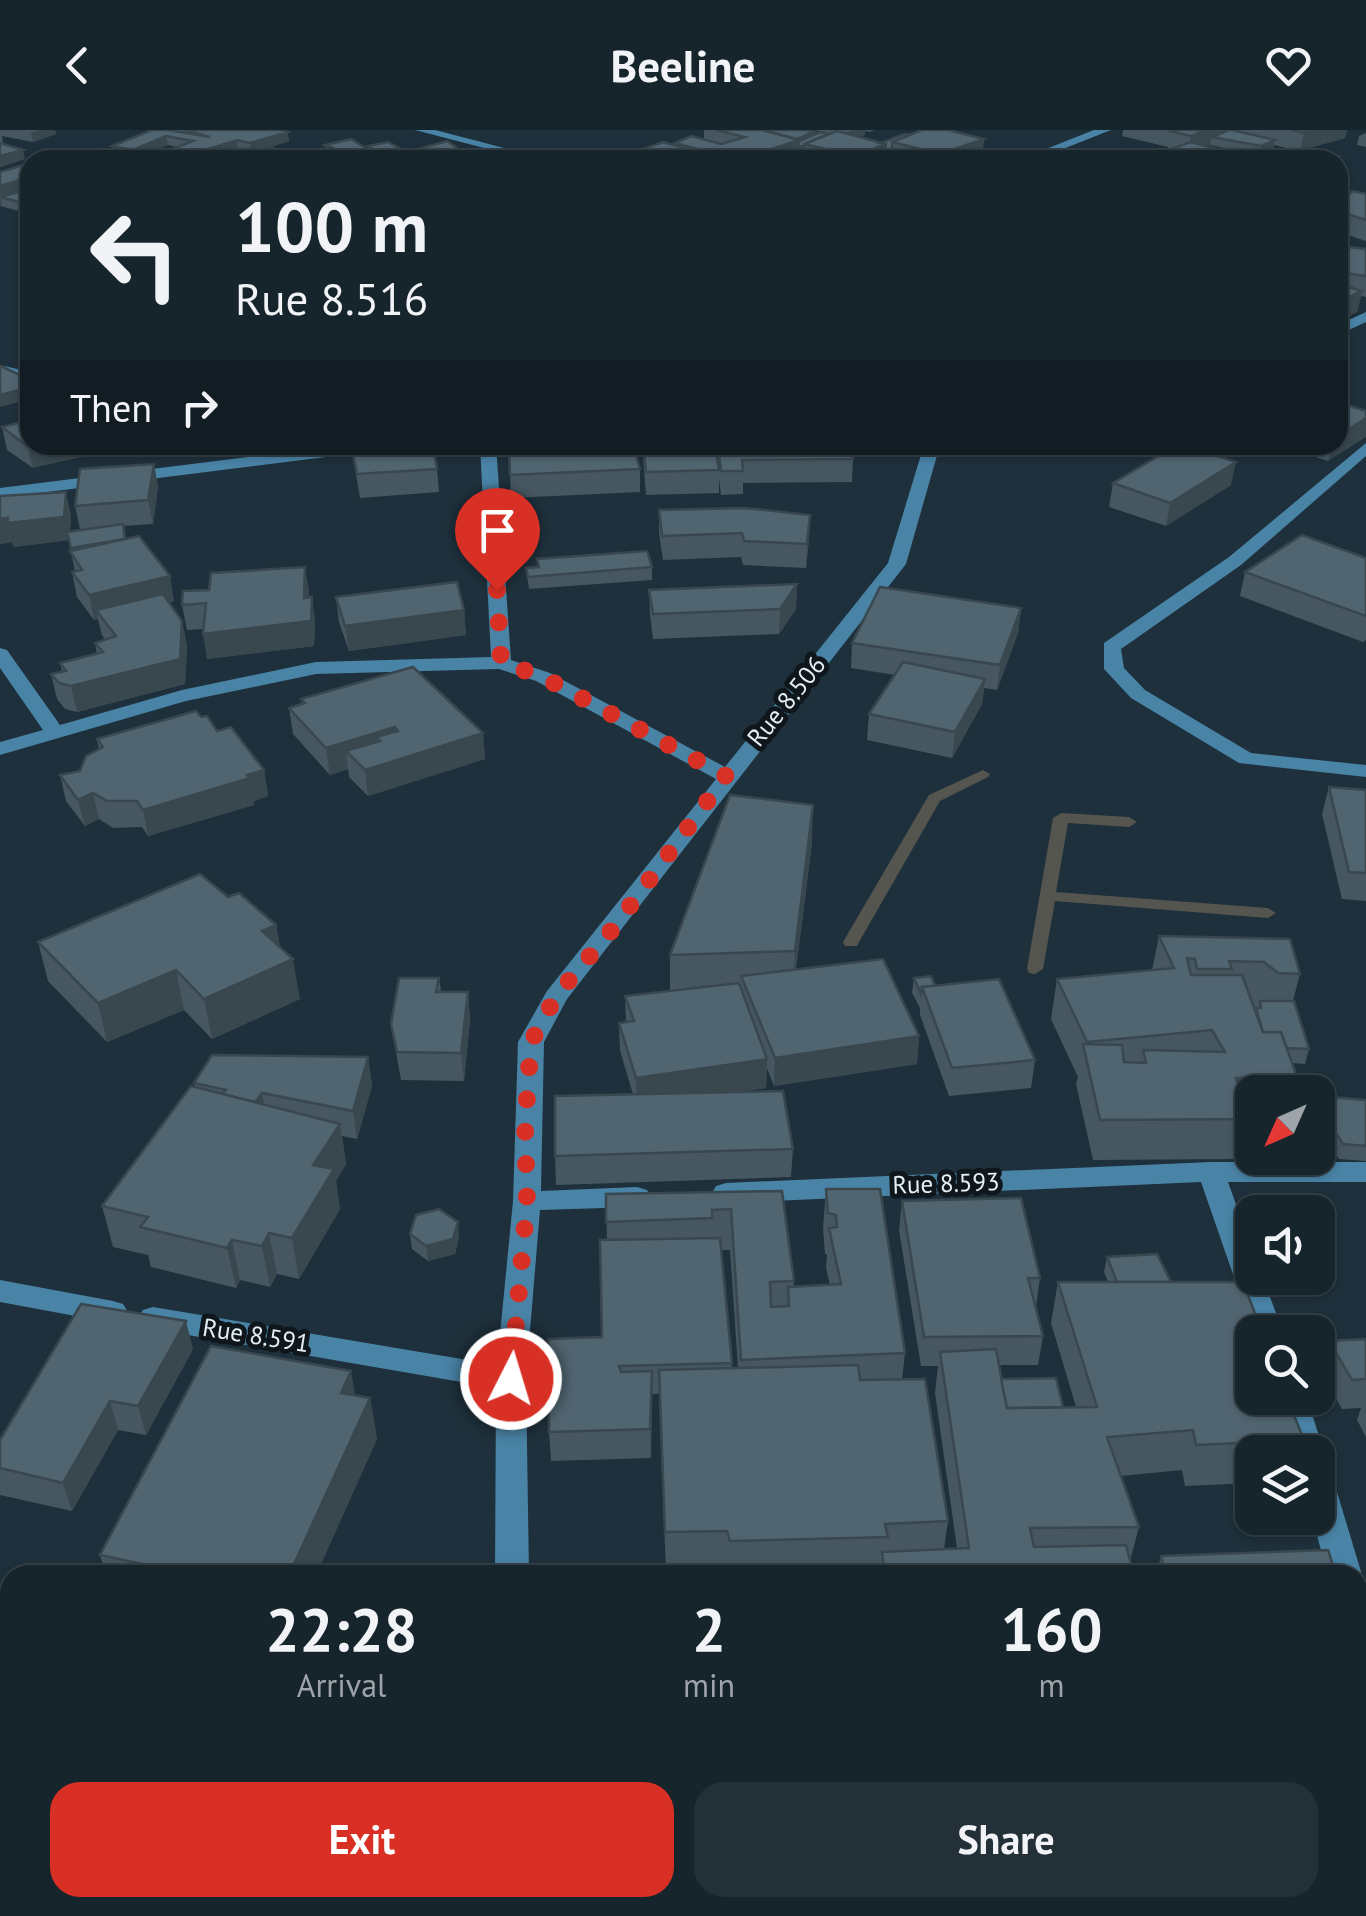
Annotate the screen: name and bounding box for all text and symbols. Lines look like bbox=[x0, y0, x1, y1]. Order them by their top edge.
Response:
text: Beeline bbox=[611, 36, 755, 94]
icon: back bbox=[50, 38, 105, 93]
icon: heart bbox=[1261, 38, 1316, 93]
text: 100 m bbox=[235, 181, 428, 271]
icon: left bbox=[70, 190, 200, 320]
text: Rue 8.516 bbox=[235, 269, 428, 327]
icon: right bbox=[172, 380, 227, 435]
text: Then bbox=[70, 383, 152, 432]
pin bbox=[455, 488, 540, 591]
icon: arrive bbox=[470, 503, 525, 558]
street label: Rue 8.506 bbox=[740, 649, 832, 753]
north arrow bbox=[1235, 1075, 1335, 1175]
map controls bbox=[1235, 1075, 1335, 1535]
street label: Rue 8.593 bbox=[892, 1165, 1000, 1201]
button: sound bbox=[1235, 1195, 1335, 1295]
street label: Rue 8.591 bbox=[200, 1311, 312, 1359]
button: search bbox=[1235, 1315, 1335, 1415]
position arrow bbox=[459, 1327, 563, 1431]
button: layers bbox=[1235, 1435, 1335, 1535]
text: 22:28 bbox=[265, 1590, 418, 1668]
text: 2 bbox=[692, 1590, 726, 1668]
text: 160 bbox=[1001, 1590, 1103, 1668]
text: Arrival bbox=[297, 1664, 386, 1706]
text: min bbox=[683, 1664, 735, 1706]
text: m bbox=[1039, 1664, 1065, 1706]
button: Exit bbox=[50, 1782, 674, 1897]
button: Share bbox=[694, 1782, 1318, 1897]

